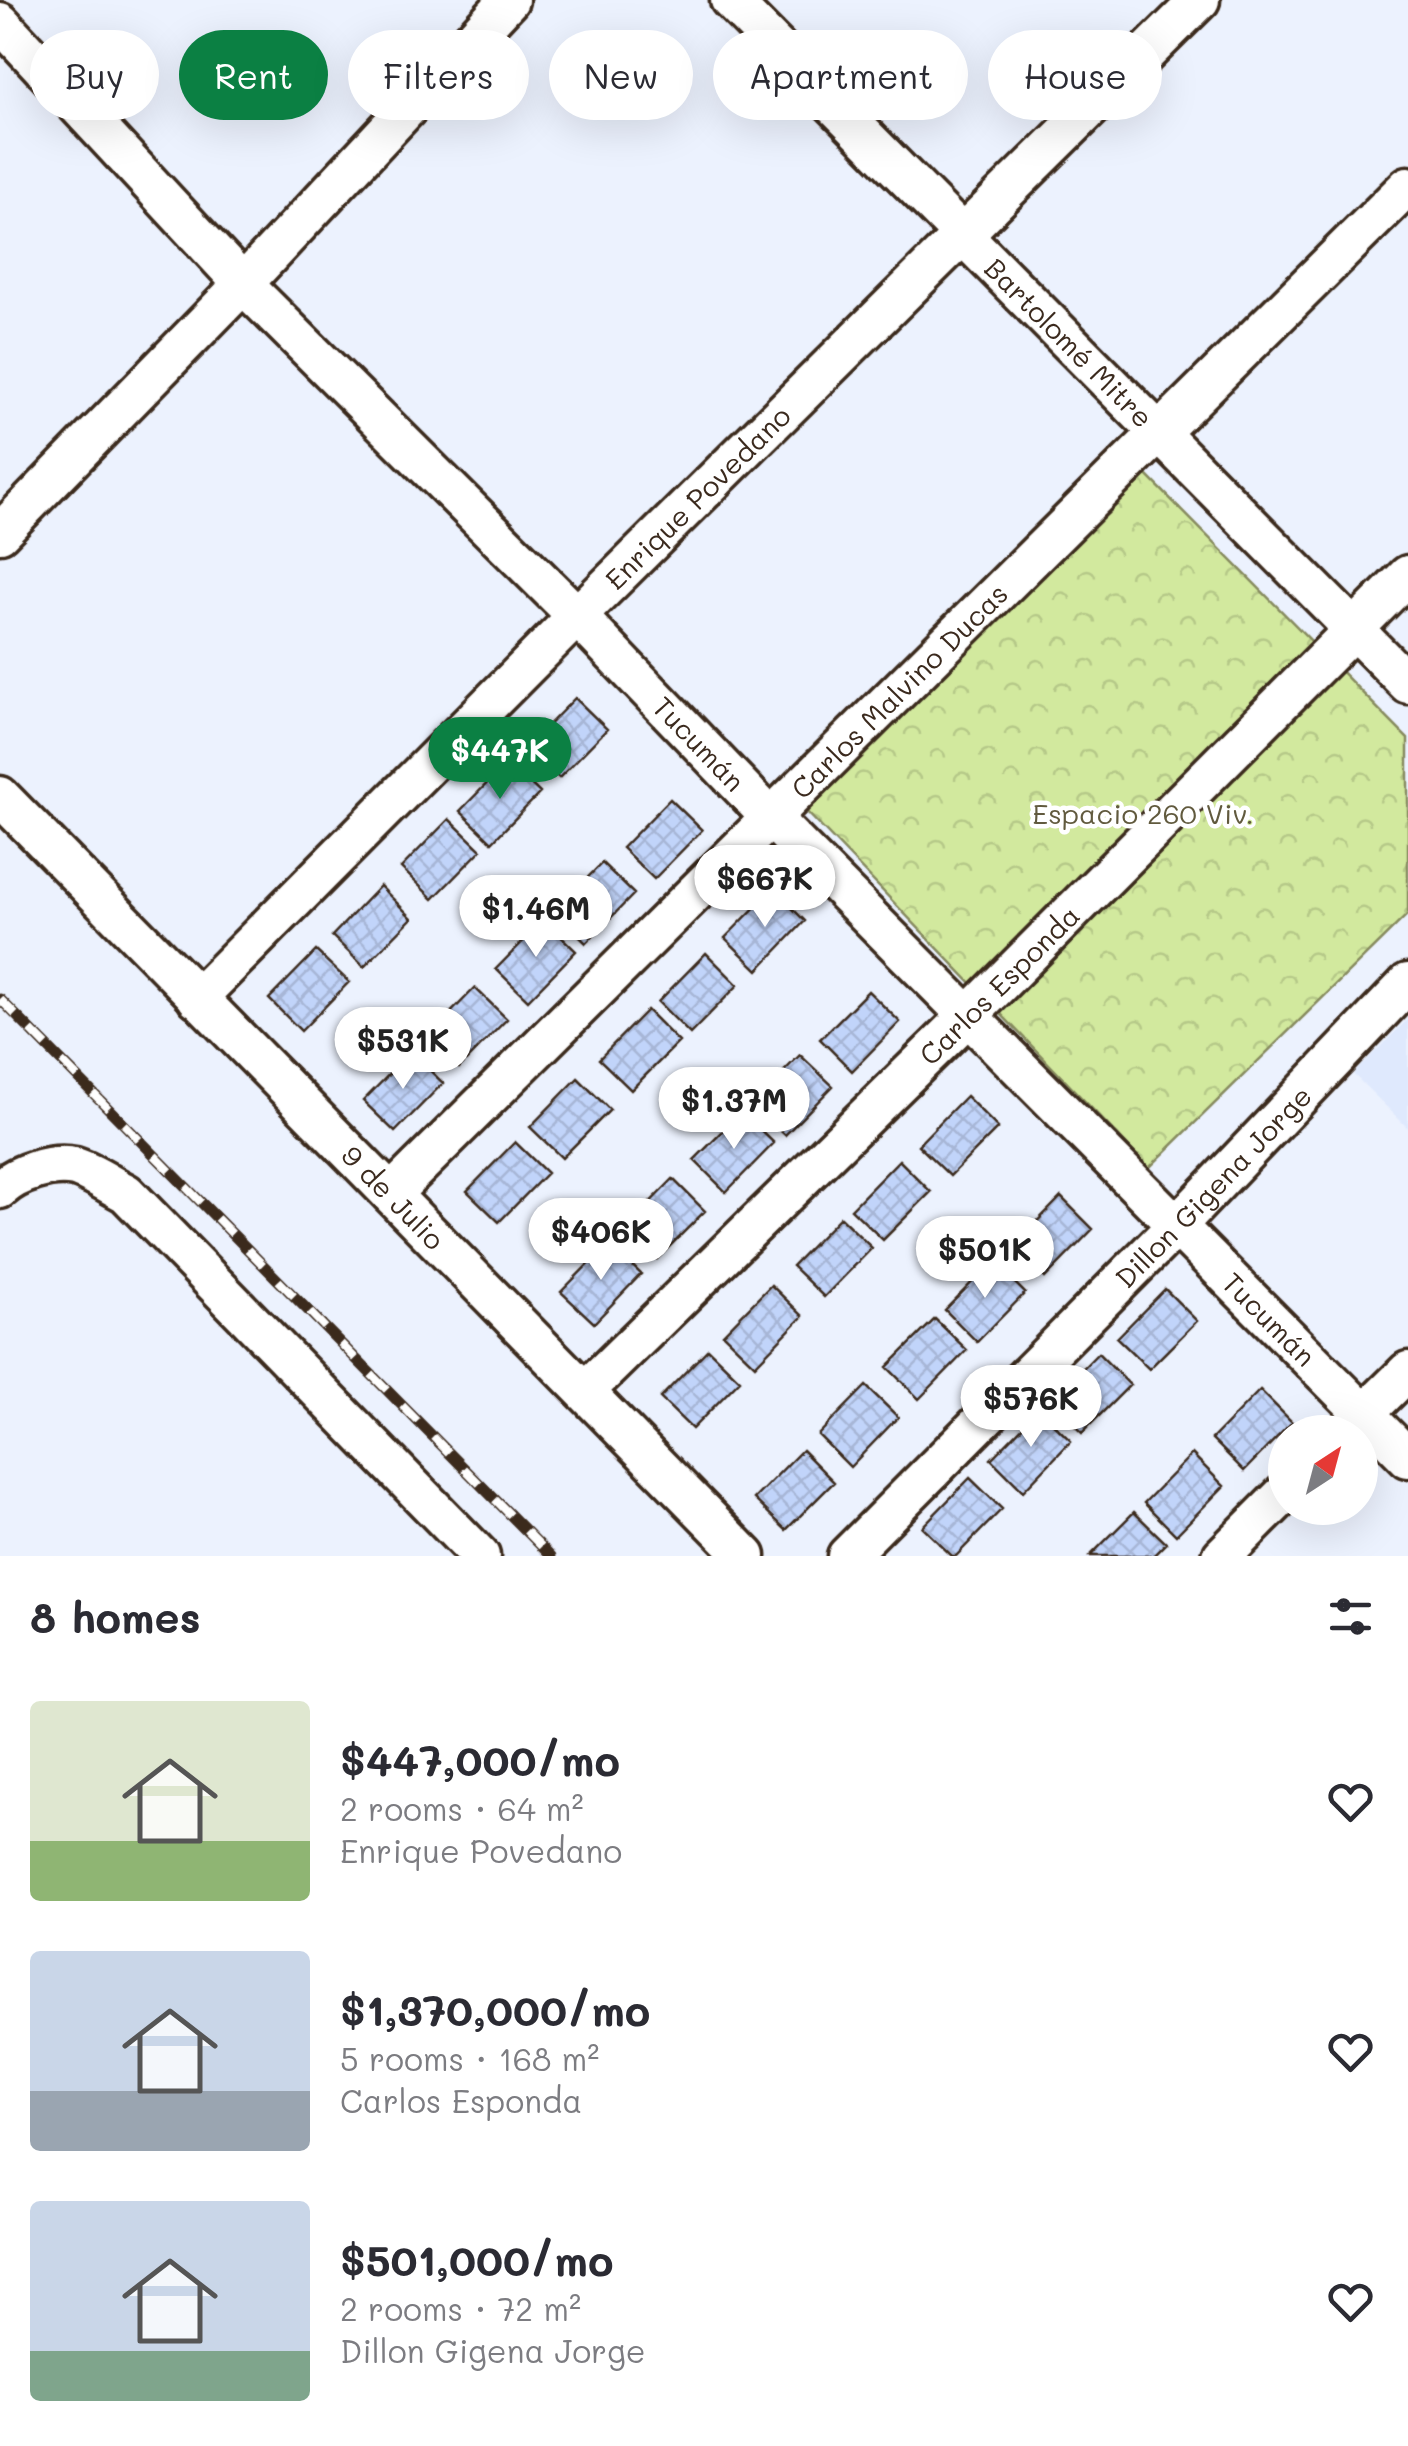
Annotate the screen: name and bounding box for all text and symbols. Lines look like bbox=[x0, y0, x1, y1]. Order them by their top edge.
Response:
chip: Buy bbox=[30, 30, 159, 120]
chip: Rent bbox=[179, 30, 328, 120]
chip: Filters bbox=[348, 30, 529, 120]
chip: New bbox=[549, 30, 693, 120]
chip: Apartment bbox=[713, 30, 968, 120]
chip: House bbox=[988, 30, 1162, 120]
street label: Bartolomé Mitre bbox=[977, 250, 1161, 435]
street label: Enrique Povedano bbox=[597, 397, 798, 597]
street label: Carlos Malvino Ducas bbox=[783, 575, 1015, 806]
street label: Tucumán bbox=[646, 688, 753, 799]
pin: $447K bbox=[430, 717, 570, 802]
text: $447K bbox=[450, 728, 550, 770]
park label: Espacio 260 Viv. bbox=[1032, 795, 1254, 831]
pin: $667K bbox=[695, 845, 835, 930]
text: $667K bbox=[716, 856, 814, 898]
pin: $1.46M bbox=[455, 875, 617, 960]
text: $1.46M bbox=[481, 886, 591, 928]
street label: Carlos Esponda bbox=[911, 897, 1087, 1072]
pin: $531K bbox=[333, 1007, 473, 1092]
text: $531K bbox=[357, 1018, 449, 1060]
pin: $1.37M bbox=[653, 1067, 815, 1152]
text: $1.37M bbox=[681, 1078, 787, 1120]
street label: Dillon Gigena Jorge bbox=[1107, 1078, 1319, 1295]
street label: 9 de Julio bbox=[334, 1137, 453, 1257]
pin: $406K bbox=[531, 1198, 671, 1283]
text: $406K bbox=[550, 1209, 652, 1251]
pin: $501K bbox=[915, 1216, 1055, 1301]
text: $501K bbox=[938, 1227, 1032, 1269]
street label: Tucumán bbox=[1215, 1264, 1324, 1373]
pin: $576K bbox=[961, 1365, 1101, 1450]
text: $576K bbox=[983, 1376, 1079, 1418]
north arrow bbox=[1268, 1415, 1378, 1525]
map controls bbox=[1268, 1415, 1378, 1525]
text: 8 homes bbox=[30, 1589, 201, 1644]
icon: filters bbox=[1323, 1589, 1378, 1644]
text: $447,000/mo bbox=[340, 1732, 620, 1787]
icon: home bbox=[110, 1741, 230, 1861]
icon: heart bbox=[1323, 1774, 1378, 1829]
text: 2 rooms · 64 m² bbox=[340, 1787, 584, 1829]
text: Enrique Povedano bbox=[340, 1829, 622, 1871]
text: $1,370,000/mo bbox=[340, 1982, 650, 2037]
icon: home bbox=[110, 1991, 230, 2111]
icon: heart bbox=[1323, 2024, 1378, 2079]
text: 5 rooms · 168 m² bbox=[340, 2037, 599, 2079]
text: Carlos Esponda bbox=[340, 2079, 582, 2121]
text: $501,000/mo bbox=[340, 2232, 613, 2287]
icon: home bbox=[110, 2241, 230, 2361]
icon: heart bbox=[1323, 2274, 1378, 2329]
text: 2 rooms · 72 m² bbox=[340, 2287, 581, 2329]
text: Dillon Gigena Jorge bbox=[340, 2329, 646, 2371]

